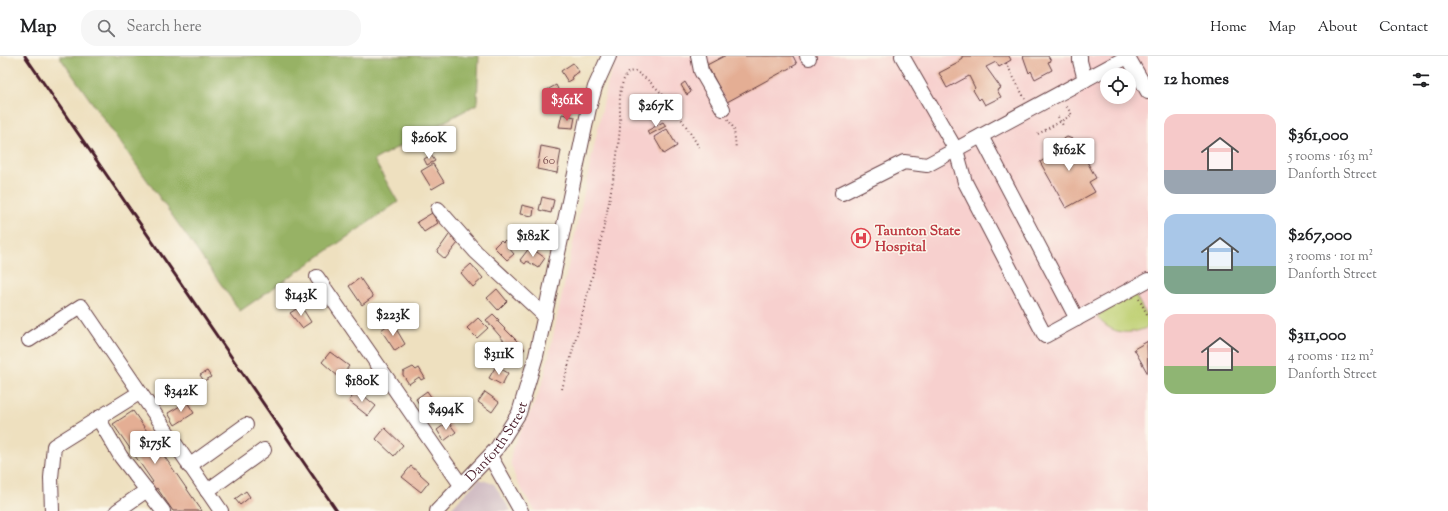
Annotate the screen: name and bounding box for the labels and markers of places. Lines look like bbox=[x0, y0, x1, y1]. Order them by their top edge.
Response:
pin: $361K bbox=[539, 88, 595, 122]
pin: $267K bbox=[628, 94, 684, 128]
pin: $260K bbox=[401, 126, 457, 160]
pin: $162K bbox=[1041, 138, 1097, 172]
place label: Taunton State Hospital bbox=[875, 222, 961, 258]
pin: $182K bbox=[505, 224, 561, 258]
hospital icon: Taunton State Hospital bbox=[850, 227, 872, 249]
pin: $143K bbox=[273, 283, 329, 317]
pin: $223K bbox=[365, 303, 421, 337]
pin: $311K bbox=[471, 342, 527, 376]
pin: $180K bbox=[334, 369, 390, 403]
pin: $342K bbox=[153, 379, 209, 413]
pin: $494K bbox=[418, 397, 474, 431]
pin: $175K bbox=[127, 431, 183, 465]

